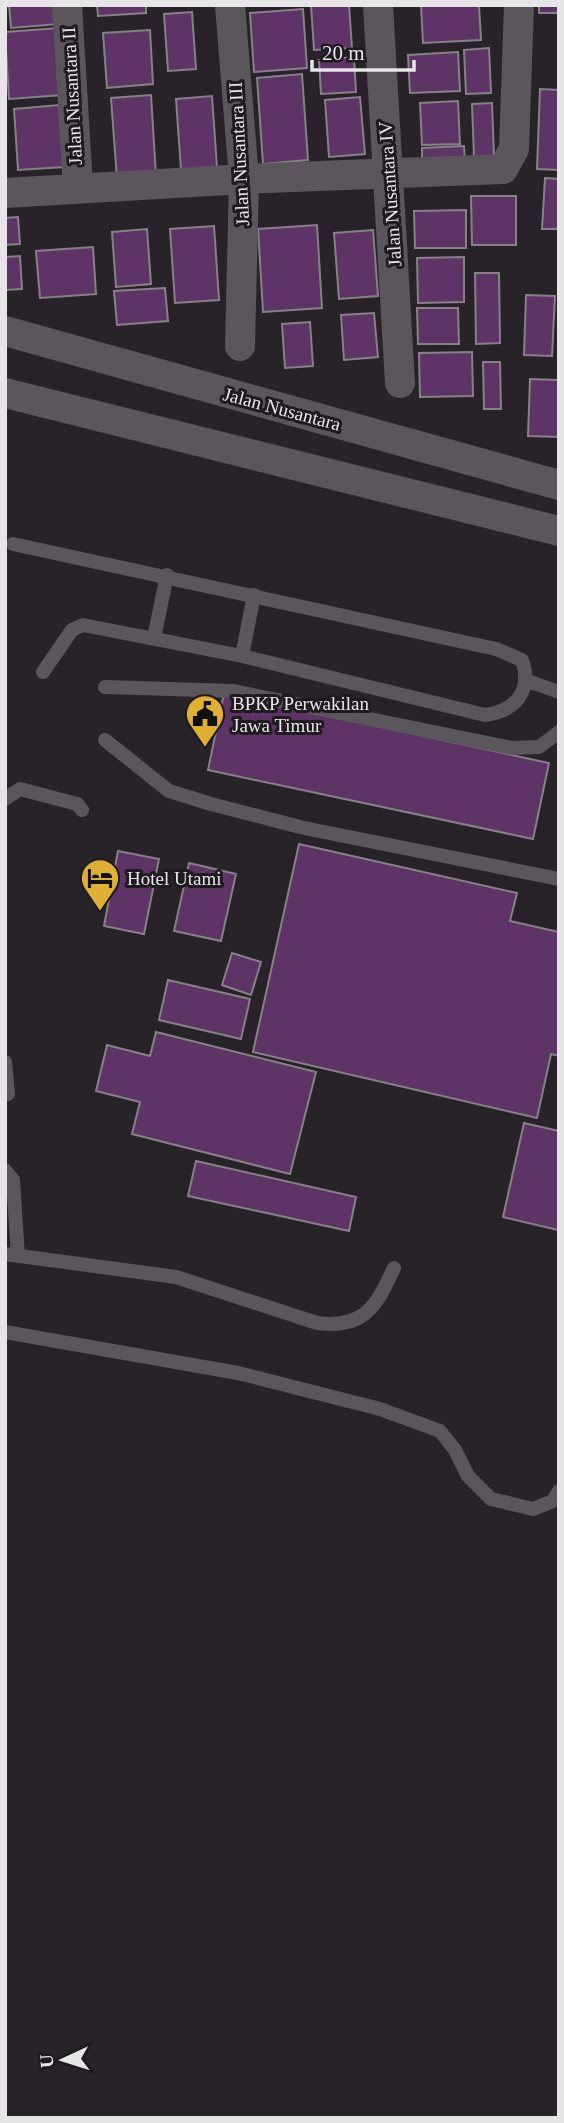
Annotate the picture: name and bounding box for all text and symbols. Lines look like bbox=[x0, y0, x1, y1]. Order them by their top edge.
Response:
street label: Jalan Nusantara II bbox=[58, 26, 86, 166]
scale bar bbox=[312, 28, 414, 72]
text: 20 m bbox=[322, 41, 365, 65]
street label: Jalan Nusantara III bbox=[225, 81, 253, 227]
street label: Jalan Nusantara IV bbox=[374, 120, 406, 267]
street label: Jalan Nusantara bbox=[221, 383, 344, 435]
public building icon: BPKP Perwakilan Jawa Timur bbox=[184, 693, 226, 748]
place label: BPKP Perwakilan Jawa Timur bbox=[232, 693, 370, 736]
hotel icon: Hotel Utami bbox=[79, 857, 121, 912]
place label: Hotel Utami bbox=[127, 868, 221, 889]
north arrow bbox=[28, 2025, 98, 2095]
text: U bbox=[36, 2053, 57, 2069]

